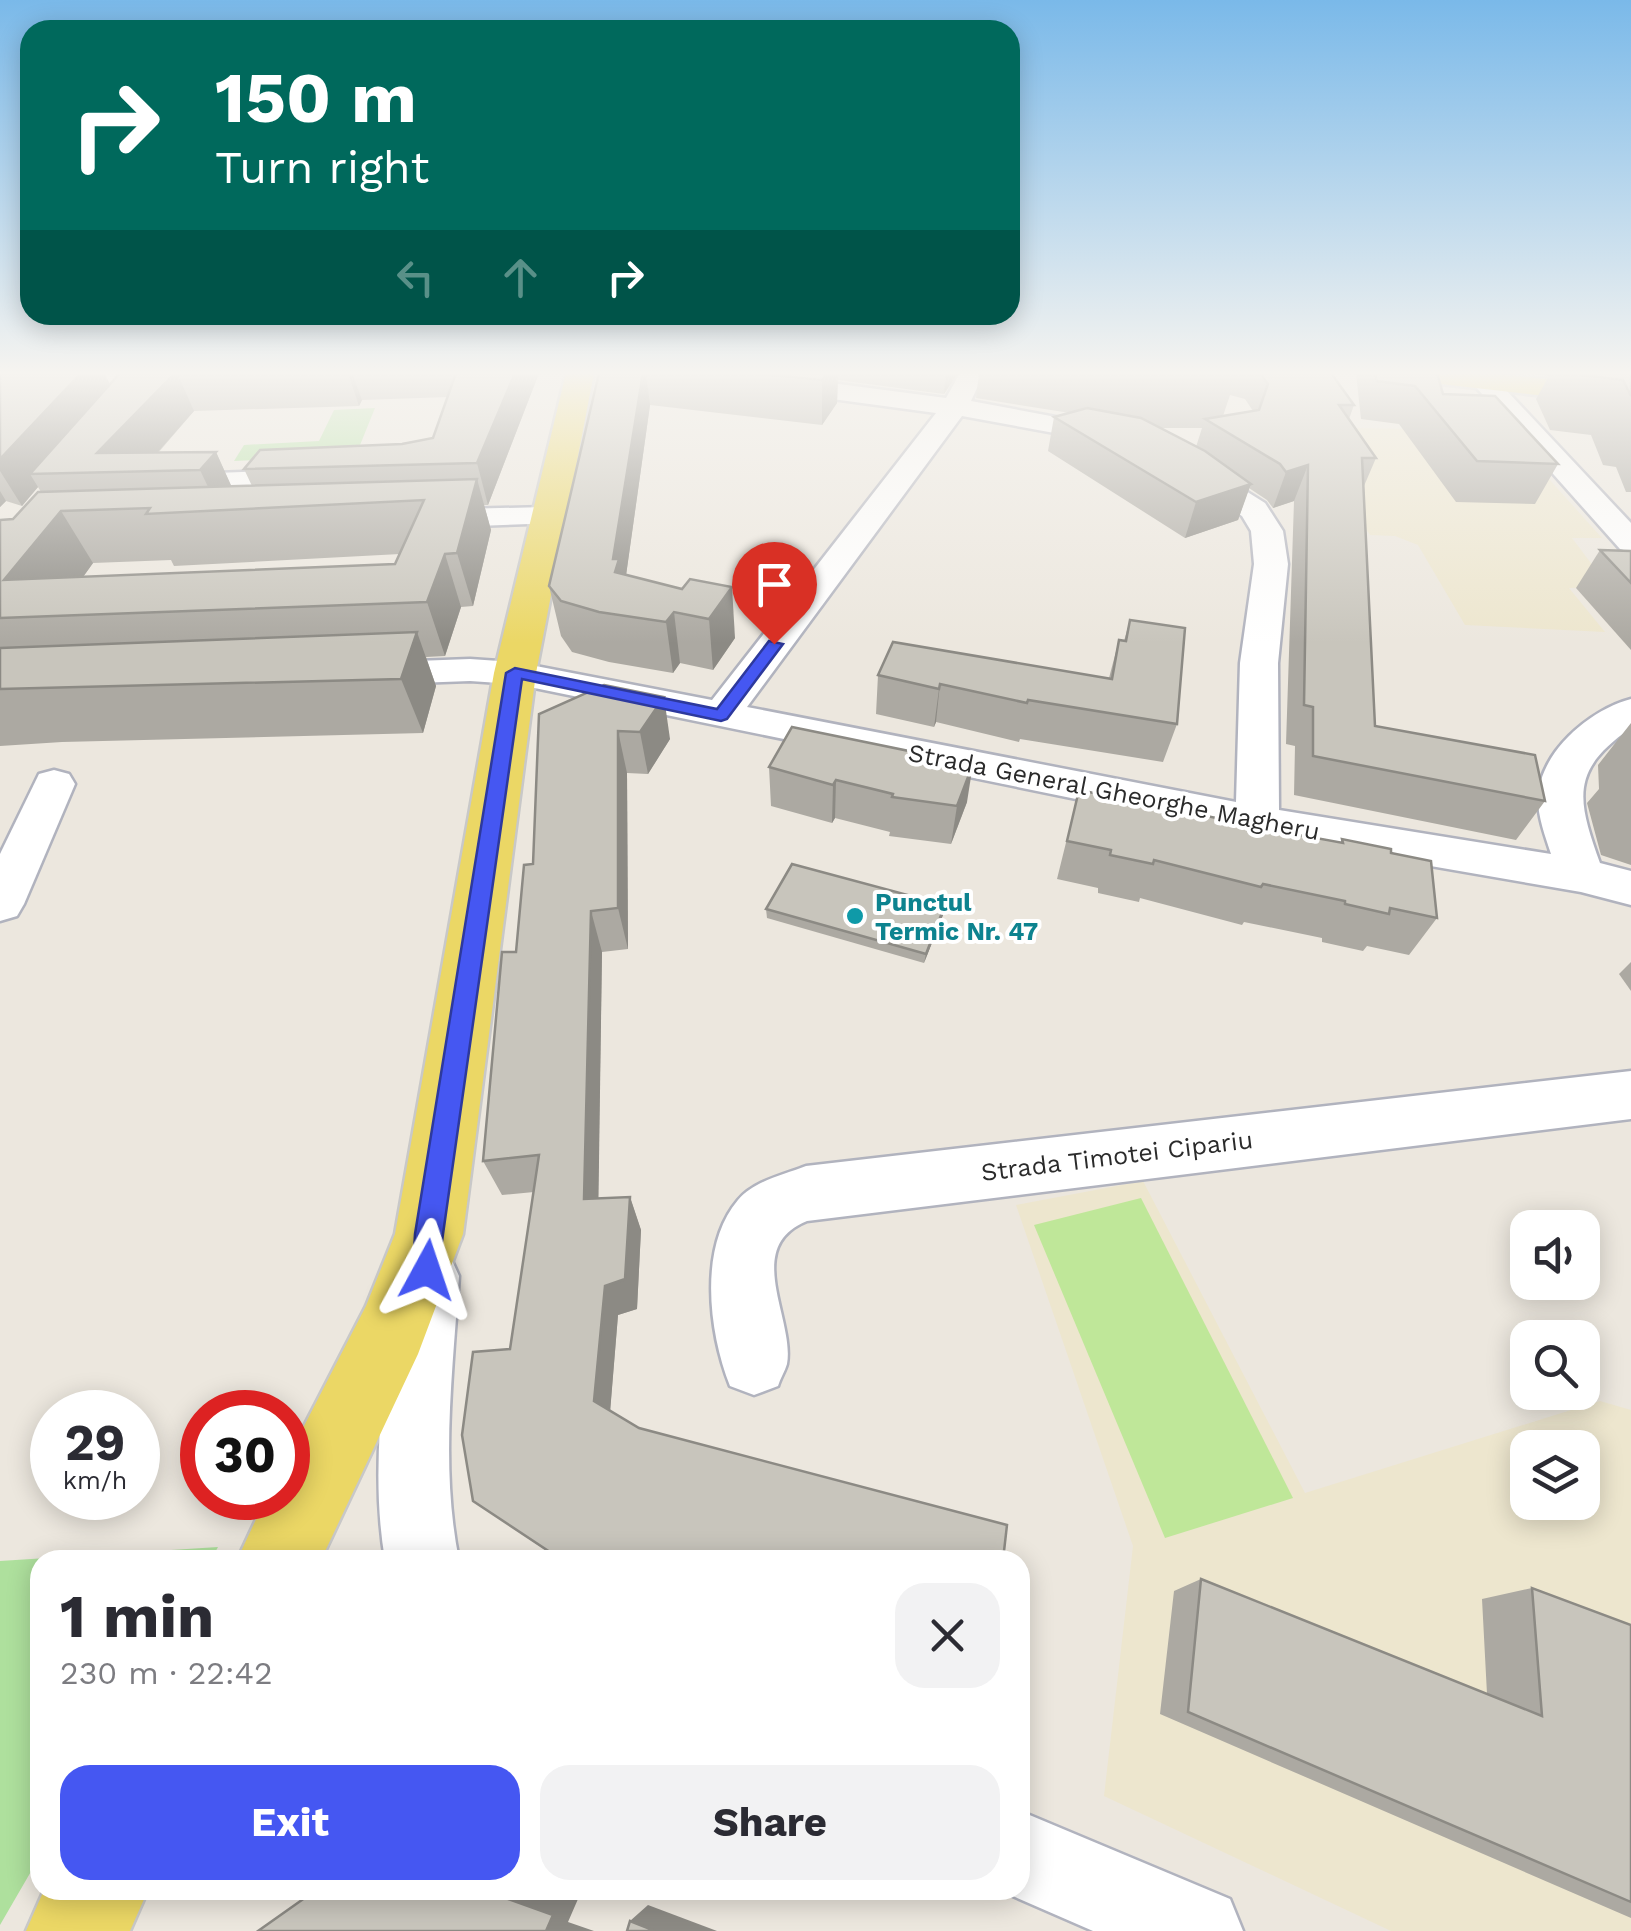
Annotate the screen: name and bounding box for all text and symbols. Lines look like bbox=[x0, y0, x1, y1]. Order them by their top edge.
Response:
text: 150 m bbox=[215, 57, 417, 139]
icon: right bbox=[50, 60, 180, 190]
text: Turn right bbox=[215, 141, 429, 194]
icon: left bbox=[388, 250, 443, 305]
icon: ahead bbox=[493, 250, 548, 305]
icon: right bbox=[598, 250, 653, 305]
pin bbox=[732, 542, 817, 645]
icon: arrive bbox=[747, 557, 802, 612]
street label: Strada General Gheorghe Magheru bbox=[906, 738, 1322, 846]
place label: Punctul Termic Nr. 47 bbox=[875, 888, 1038, 946]
marker: Punctul Termic Nr. 47 bbox=[844, 905, 866, 927]
street label: Strada Timotei Cipariu bbox=[979, 1125, 1255, 1187]
map controls bbox=[1510, 1210, 1600, 1520]
button: sound bbox=[1510, 1210, 1600, 1300]
position arrow bbox=[375, 1218, 479, 1322]
button: search bbox=[1510, 1320, 1600, 1410]
speed limit sign: 30 bbox=[180, 1390, 310, 1520]
text: 29 bbox=[65, 1413, 125, 1472]
button: layers bbox=[1510, 1430, 1600, 1520]
text: km/h bbox=[63, 1466, 127, 1495]
text: 1 min bbox=[60, 1581, 214, 1652]
button: close bbox=[895, 1583, 1000, 1688]
text: 230 m · 22:42 bbox=[60, 1654, 273, 1692]
button: Exit bbox=[60, 1765, 520, 1880]
button: Share bbox=[540, 1765, 1000, 1880]

